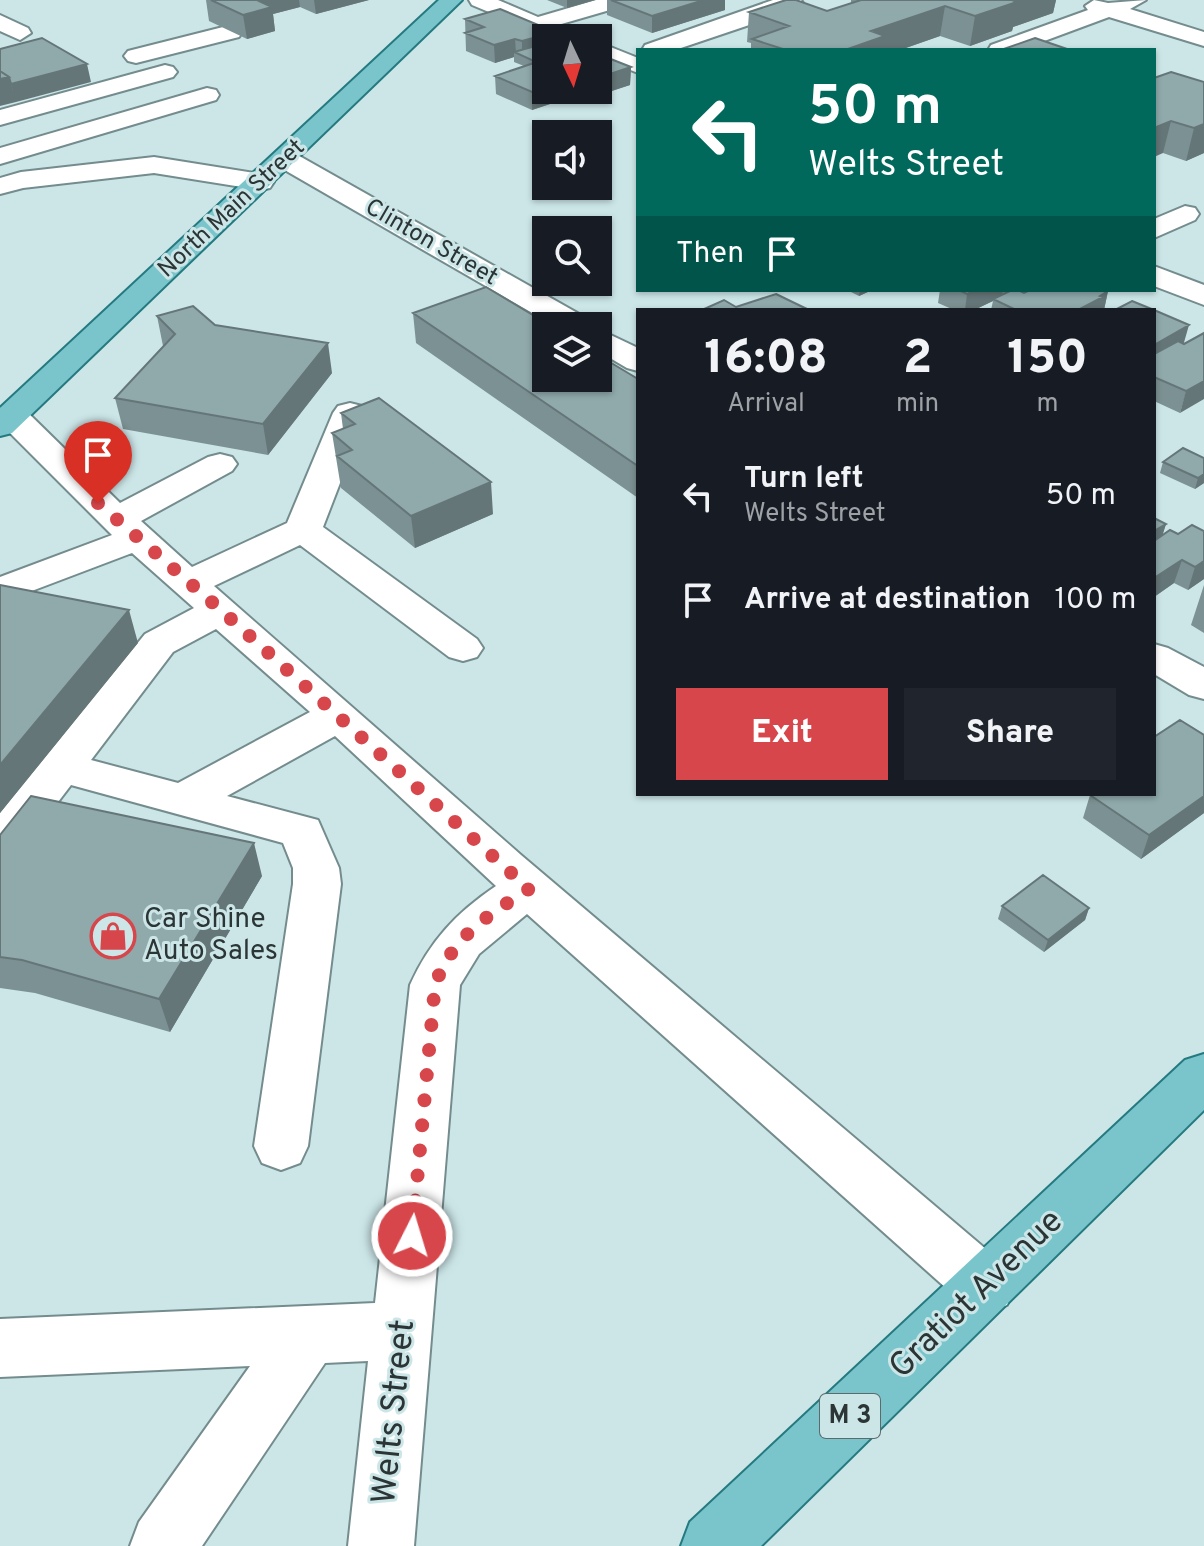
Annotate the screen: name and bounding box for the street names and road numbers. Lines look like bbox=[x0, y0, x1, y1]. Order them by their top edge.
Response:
street label: North Main Street bbox=[152, 133, 312, 285]
street label: Clinton Street bbox=[359, 193, 503, 293]
street label: Gratiot Avenue bbox=[881, 1201, 1073, 1389]
street label: Welts Street bbox=[364, 1318, 426, 1506]
road number: M 3 bbox=[820, 1394, 880, 1438]

